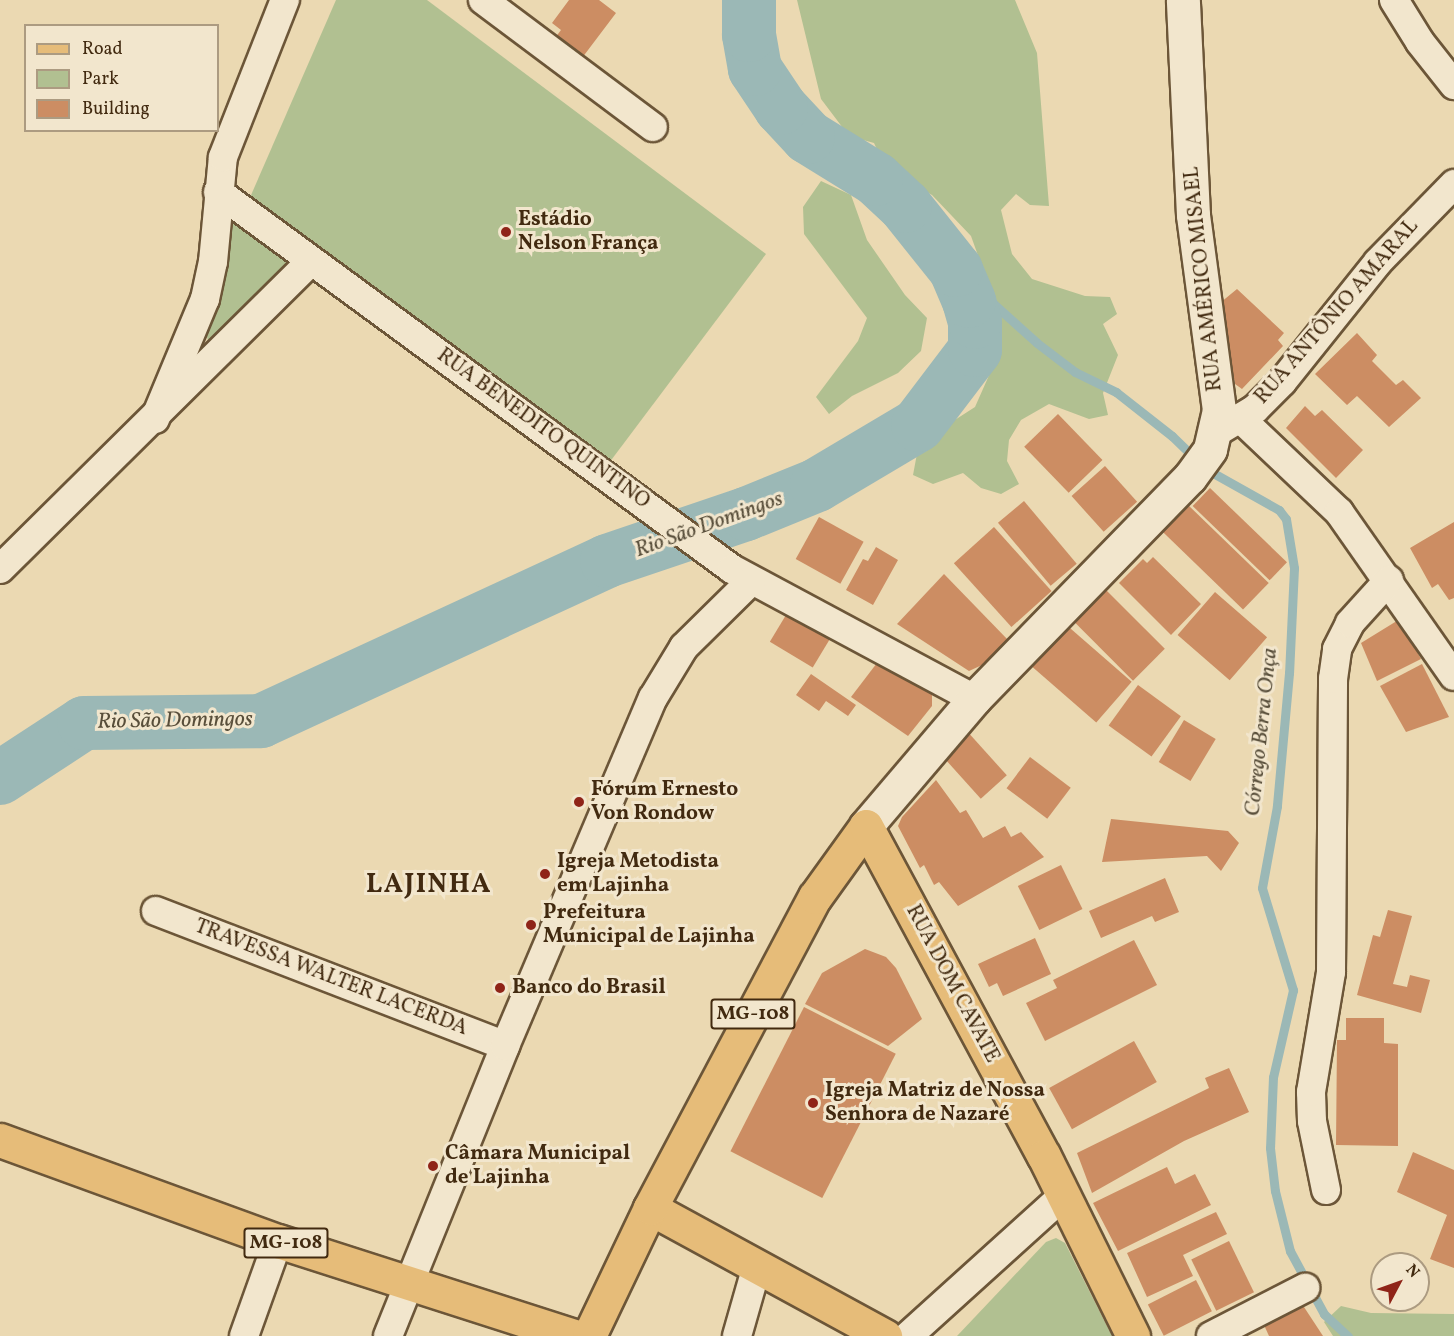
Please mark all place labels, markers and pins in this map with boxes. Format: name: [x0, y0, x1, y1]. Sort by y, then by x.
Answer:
place label: Estádio Nelson França: [518, 207, 659, 257]
marker: Estádio Nelson França: [499, 225, 513, 239]
place label: Fórum Ernesto Von Rondow: [591, 777, 738, 827]
marker: Fórum Ernesto Von Rondow: [572, 795, 586, 809]
place label: Igreja Metodista em Lajinha: [557, 849, 719, 899]
marker: Igreja Metodista em Lajinha: [538, 867, 552, 881]
place label: Prefeitura Municipal de Lajinha: [543, 900, 755, 950]
marker: Prefeitura Municipal de Lajinha: [524, 918, 538, 932]
place label: Banco do Brasil: [512, 975, 666, 1001]
marker: Banco do Brasil: [493, 981, 507, 995]
place label: Igreja Matriz de Nossa Senhora de Nazaré: [825, 1078, 1045, 1128]
marker: Igreja Matriz de Nossa Senhora de Nazaré: [806, 1096, 820, 1110]
place label: Câmara Municipal de Lajinha: [445, 1141, 630, 1191]
marker: Câmara Municipal de Lajinha: [426, 1159, 440, 1173]

